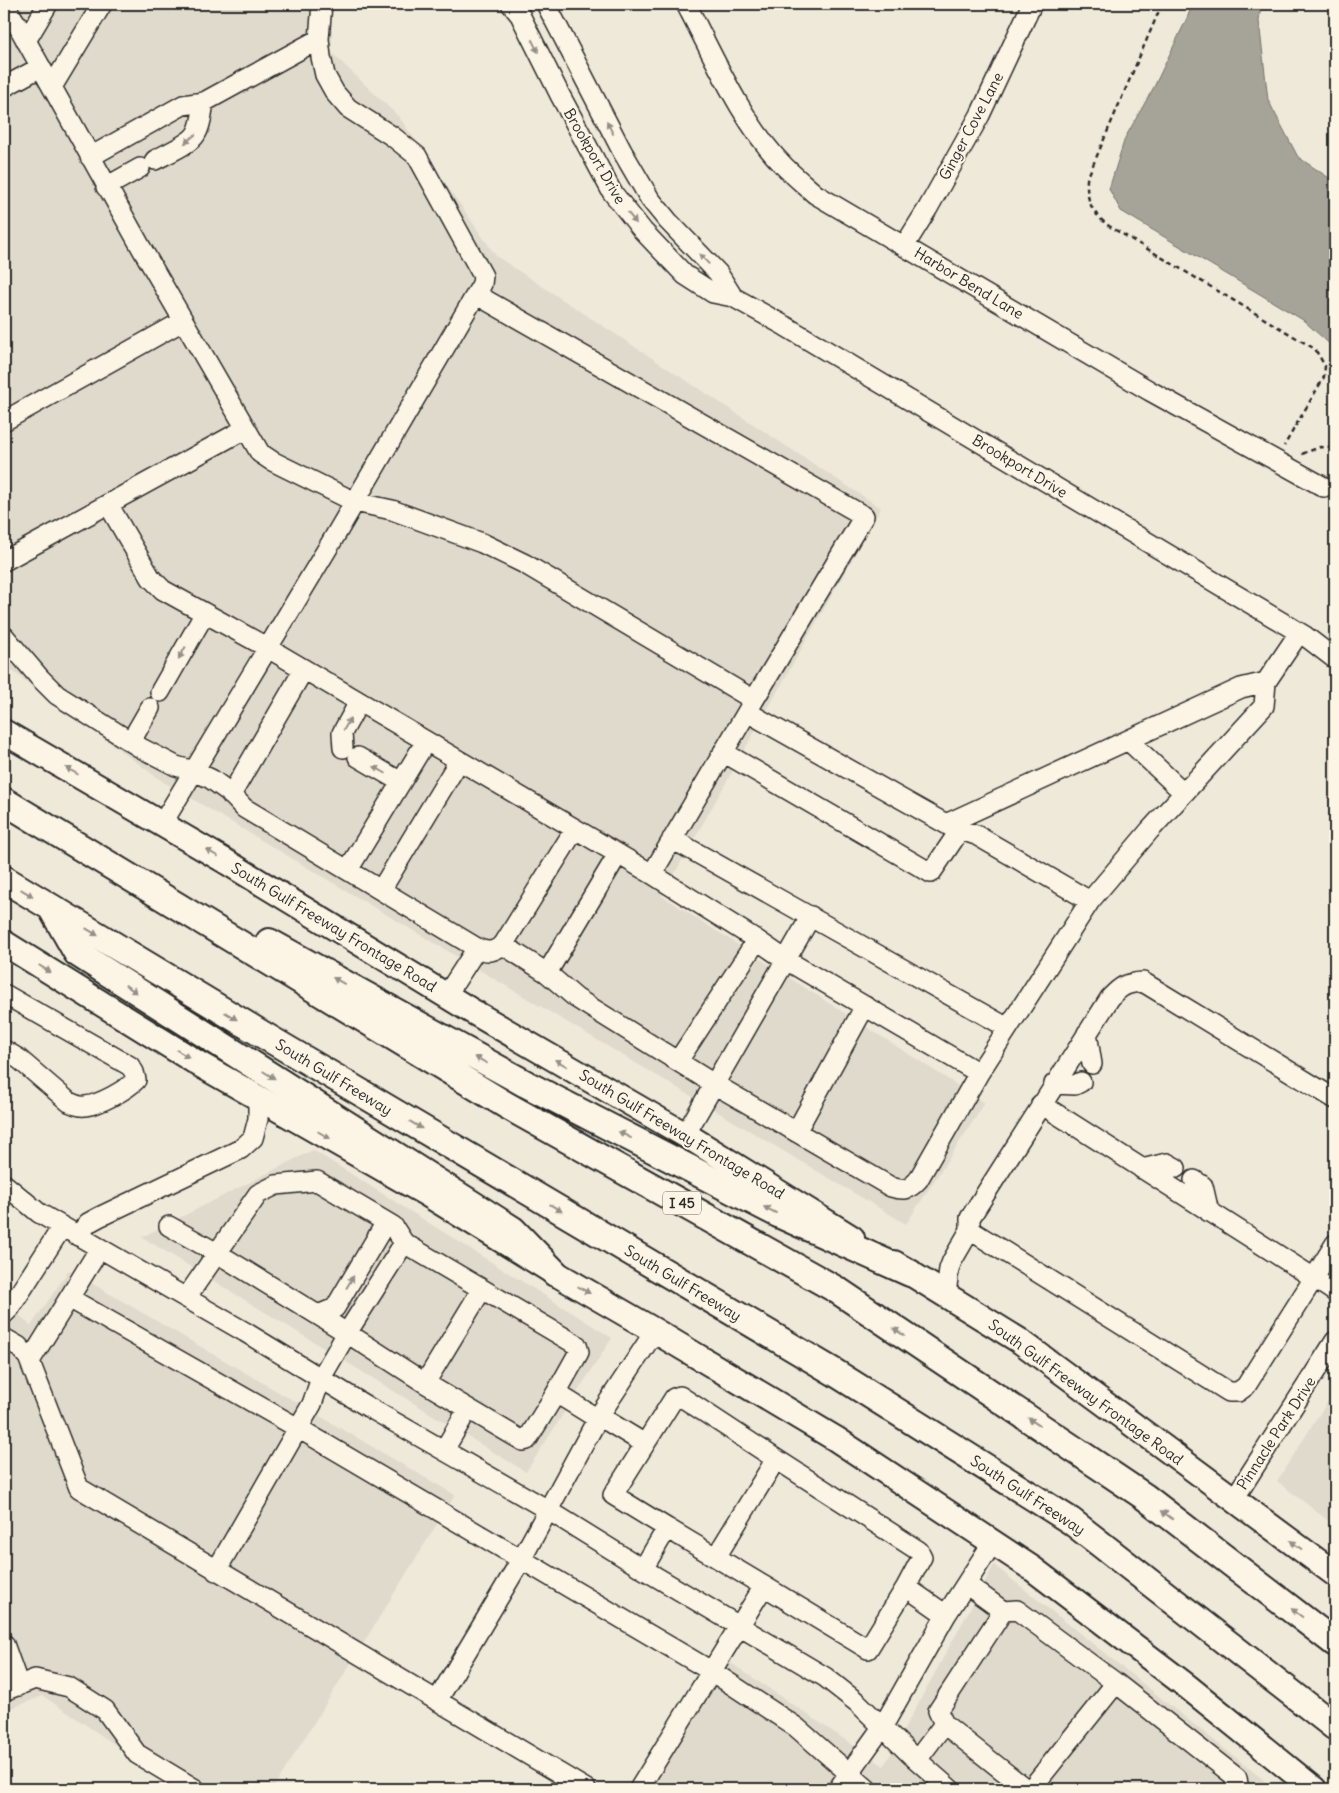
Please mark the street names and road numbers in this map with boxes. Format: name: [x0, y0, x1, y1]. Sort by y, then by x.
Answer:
street label: Ginger Cove Lane: [935, 69, 1007, 183]
street label: Brookport Drive: [560, 105, 630, 207]
street label: Harbor Bend Lane: [911, 243, 1027, 323]
street label: Brookport Drive: [969, 430, 1071, 502]
street label: South Gulf Freeway Frontage Road: [228, 858, 440, 996]
street label: South Gulf Freeway: [272, 1035, 396, 1119]
street label: South Gulf Freeway Frontage Road: [576, 1065, 788, 1203]
road number: I 45: [663, 1192, 701, 1214]
street label: South Gulf Freeway: [621, 1241, 745, 1325]
street label: South Gulf Freeway Frontage Road: [985, 1315, 1187, 1469]
street label: Pinnacle Park Drive: [1232, 1373, 1320, 1493]
street label: South Gulf Freeway: [967, 1451, 1089, 1539]

